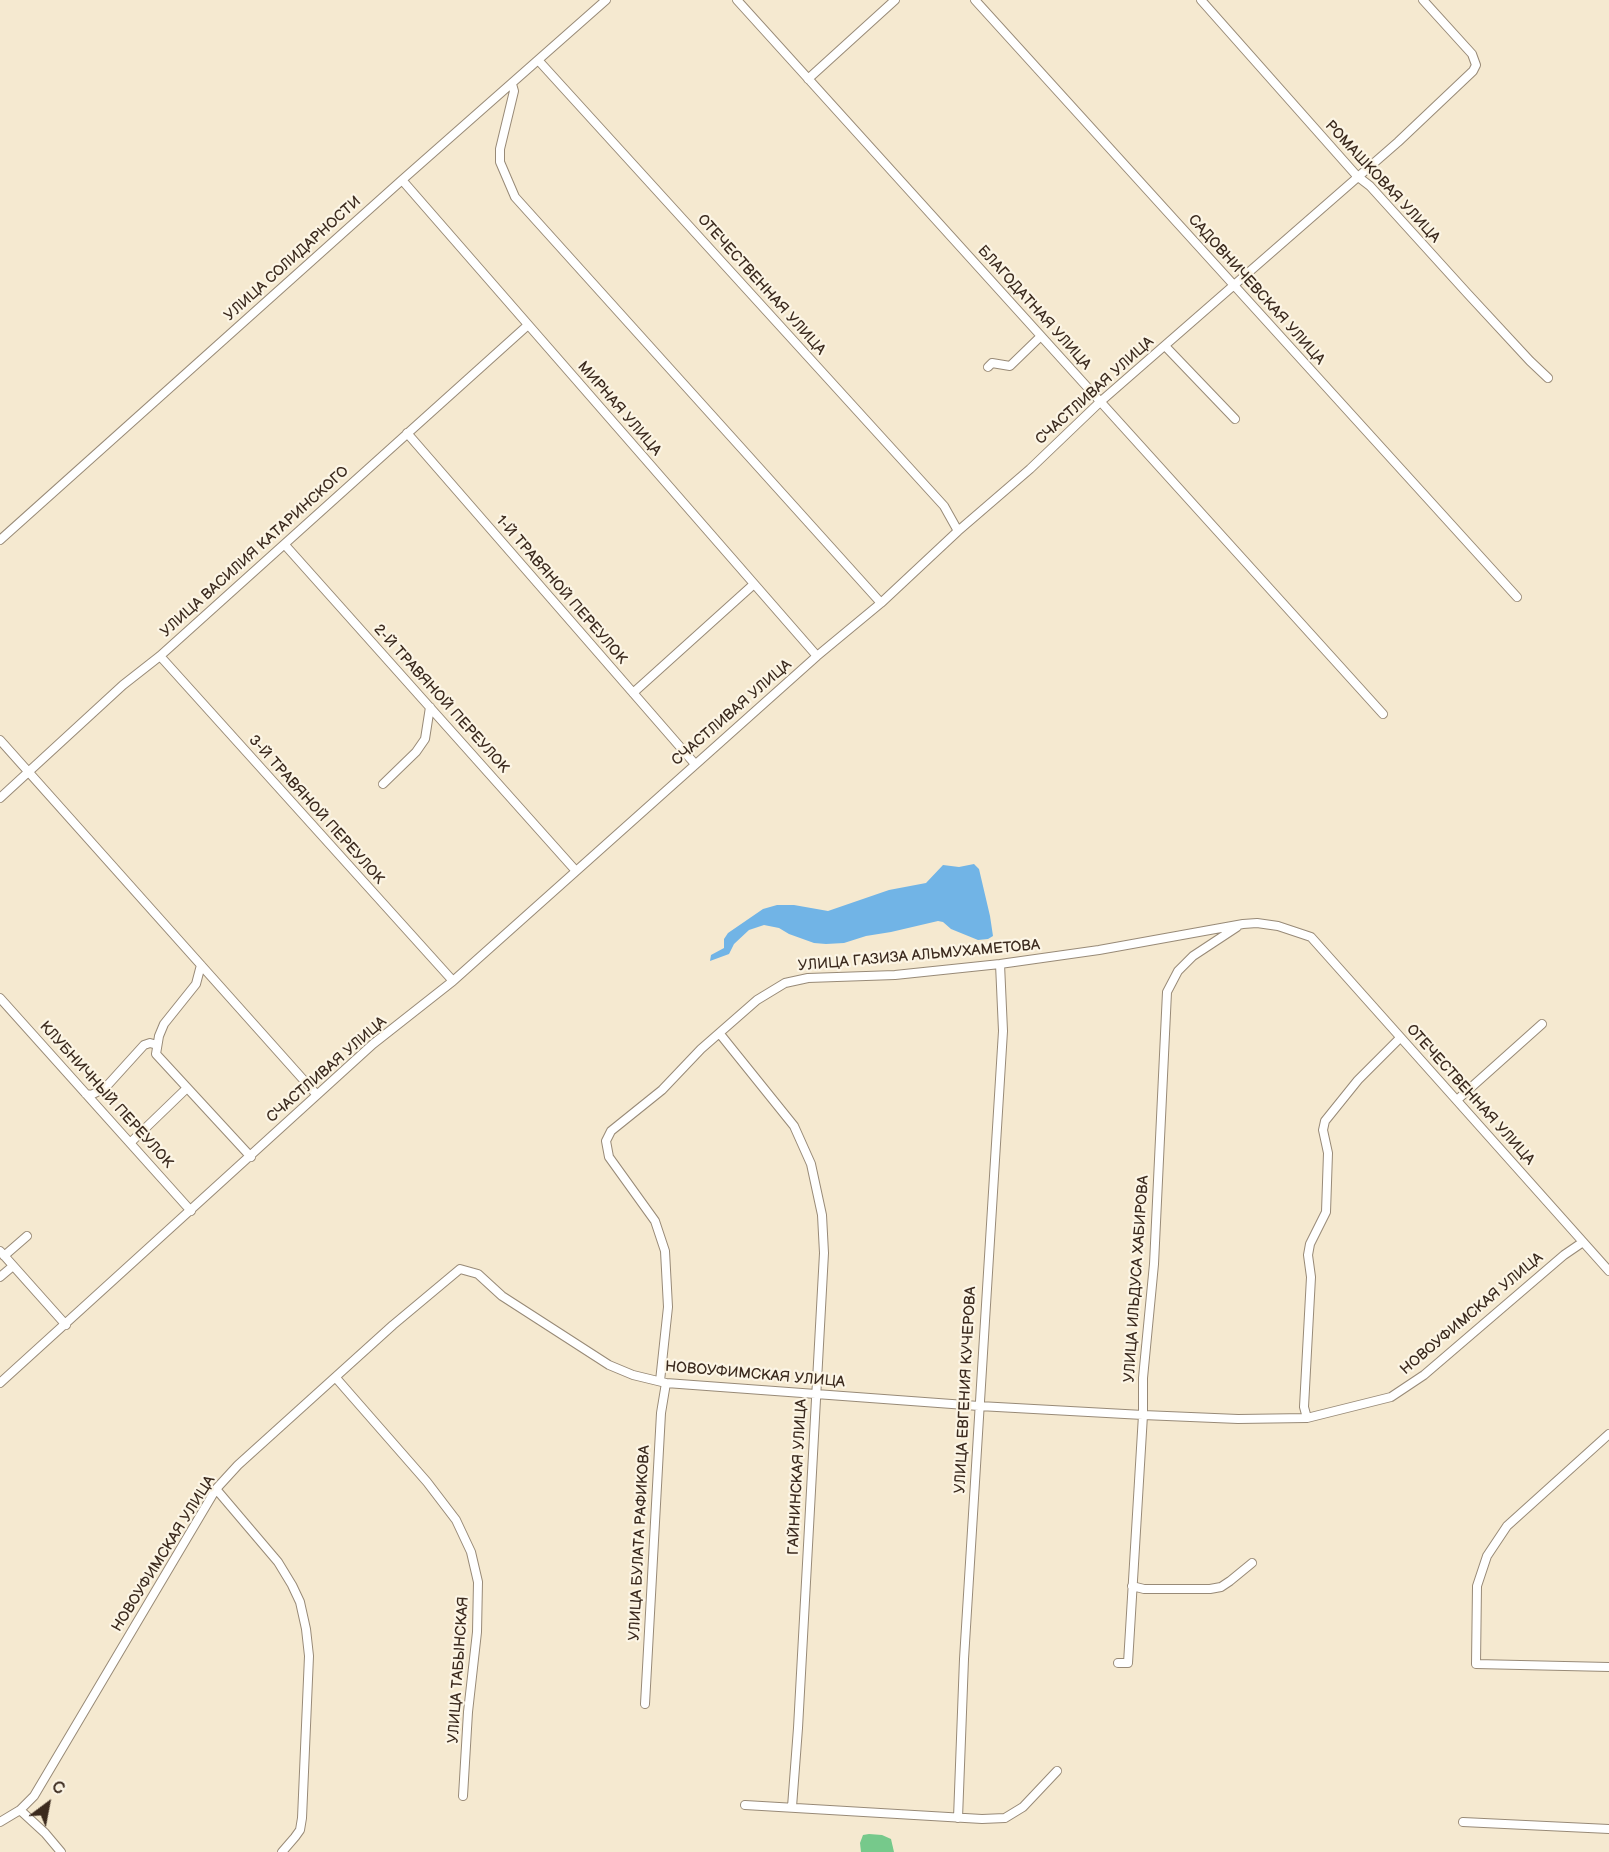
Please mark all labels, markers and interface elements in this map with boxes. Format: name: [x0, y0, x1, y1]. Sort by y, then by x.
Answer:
street label: РОМАШКОВАЯ УЛИЦА: [1321, 117, 1443, 247]
street label: УЛИЦА СОЛИДАРНОСТИ: [221, 193, 365, 325]
street label: ОТЕЧЕСТВЕННАЯ УЛИЦА: [693, 211, 829, 359]
street label: САДОВНИЧЕВСКАЯ УЛИЦА: [1184, 211, 1328, 369]
street label: БЛАГОДАТНАЯ УЛИЦА: [973, 242, 1095, 374]
street label: СЧАСТЛИВАЯ УЛИЦА: [1032, 333, 1158, 449]
street label: МИРНАЯ УЛИЦА: [573, 358, 665, 460]
street label: УЛИЦА ВАСИЛИЯ КАТАРИНСКОГО: [157, 463, 353, 641]
street label: 1-Й ТРАВЯНОЙ ПЕРЕУЛОК: [492, 512, 630, 668]
street label: 2-Й ТРАВЯНОЙ ПЕРЕУЛОК: [369, 621, 513, 777]
street label: СЧАСТЛИВАЯ УЛИЦА: [668, 656, 796, 770]
street label: 3-Й ТРАВЯНОЙ ПЕРЕУЛОК: [244, 732, 388, 888]
street label: УЛИЦА ГАЗИЗА АЛЬМУХАМЕТОВА: [797, 936, 1041, 976]
street label: СЧАСТЛИВАЯ УЛИЦА: [263, 1013, 391, 1127]
street label: КЛУБНИЧНЫЙ ПЕРЕУЛОК: [35, 1018, 177, 1172]
street label: ОТЕЧЕСТВЕННАЯ УЛИЦА: [1402, 1021, 1538, 1169]
street label: УЛИЦА ИЛЬДУСА ХАБИРОВА: [1121, 1175, 1153, 1383]
street label: НОВОУФИМСКАЯ УЛИЦА: [1397, 1249, 1547, 1379]
street label: УЛИЦА ЕВГЕНИЯ КУЧЕРОВА: [952, 1286, 980, 1494]
street label: НОВОУФИМСКАЯ УЛИЦА: [664, 1358, 846, 1392]
street label: ГАЙНИНСКАЯ УЛИЦА: [785, 1399, 811, 1555]
street label: УЛИЦА БУЛАТА РАФИКОВА: [626, 1445, 654, 1641]
street label: НОВОУФИМСКАЯ УЛИЦА: [109, 1473, 219, 1635]
street label: УЛИЦА ТАБЫНСКАЯ: [445, 1596, 473, 1744]
north arrow: [18, 1774, 78, 1834]
text: С: [48, 1777, 68, 1799]

